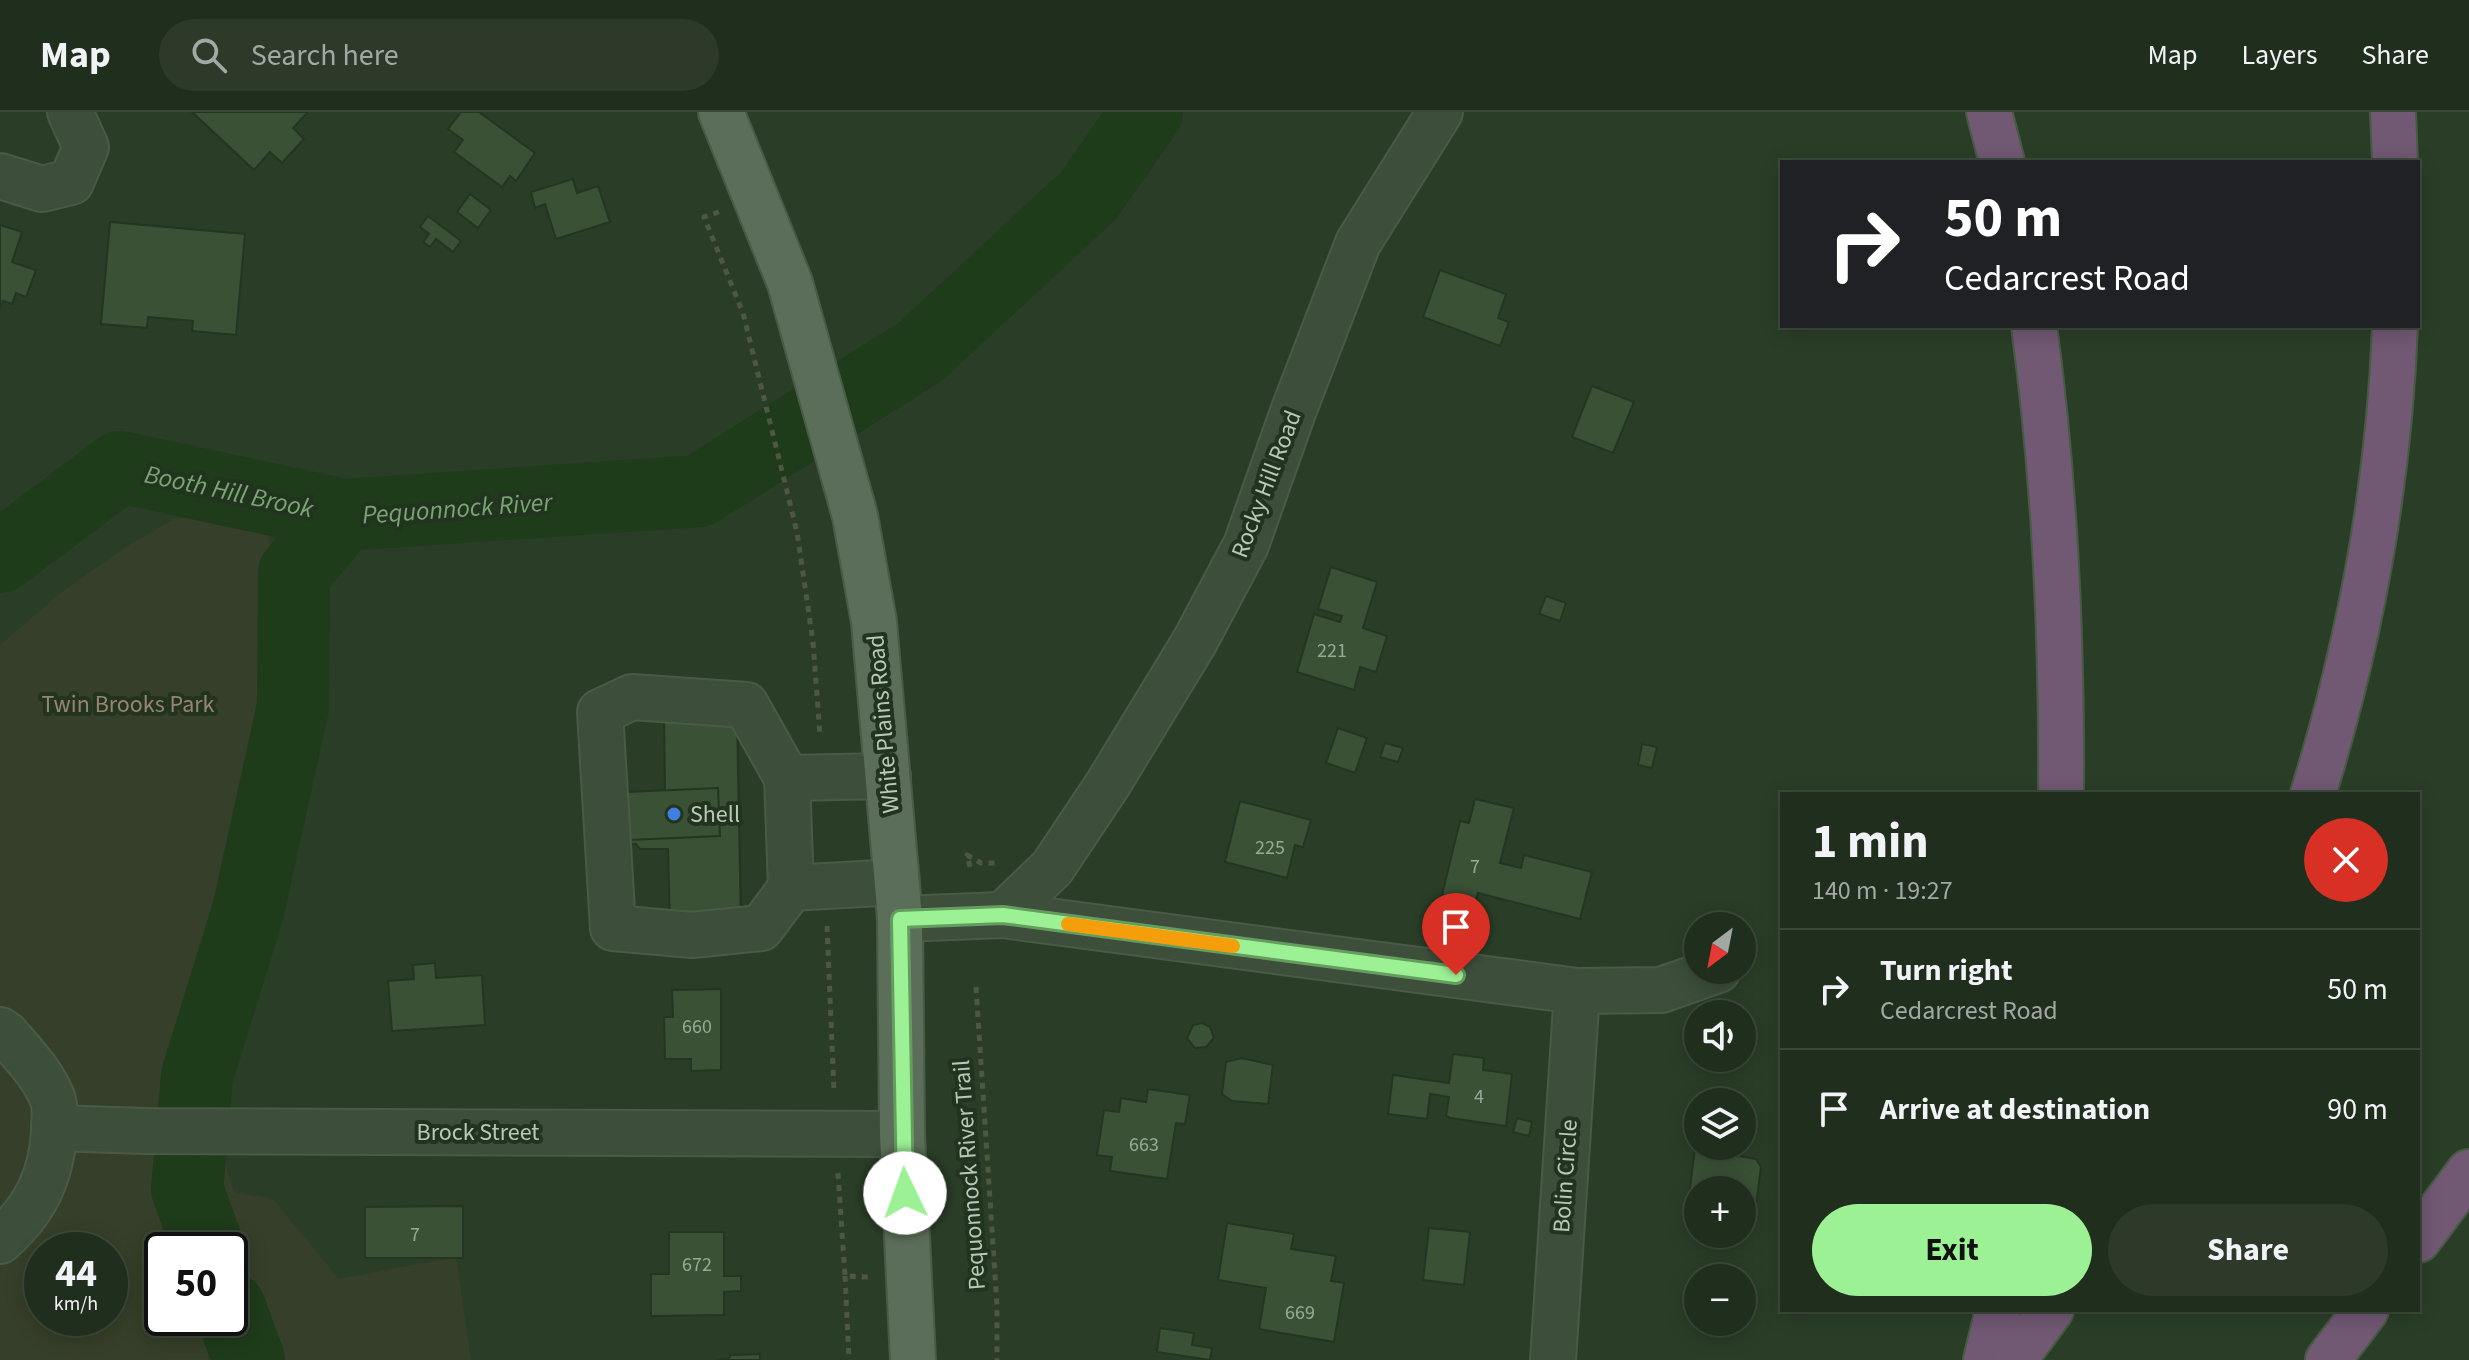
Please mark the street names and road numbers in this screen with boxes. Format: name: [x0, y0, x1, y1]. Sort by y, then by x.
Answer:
street label: Rocky Hill Road: [1222, 405, 1311, 563]
street label: White Plains Road: [858, 633, 909, 815]
street label: Pequonnock River Trail: [944, 1059, 995, 1291]
street label: Brock Street: [417, 1115, 539, 1150]
street label: Bolin Circle: [1544, 1118, 1587, 1234]

